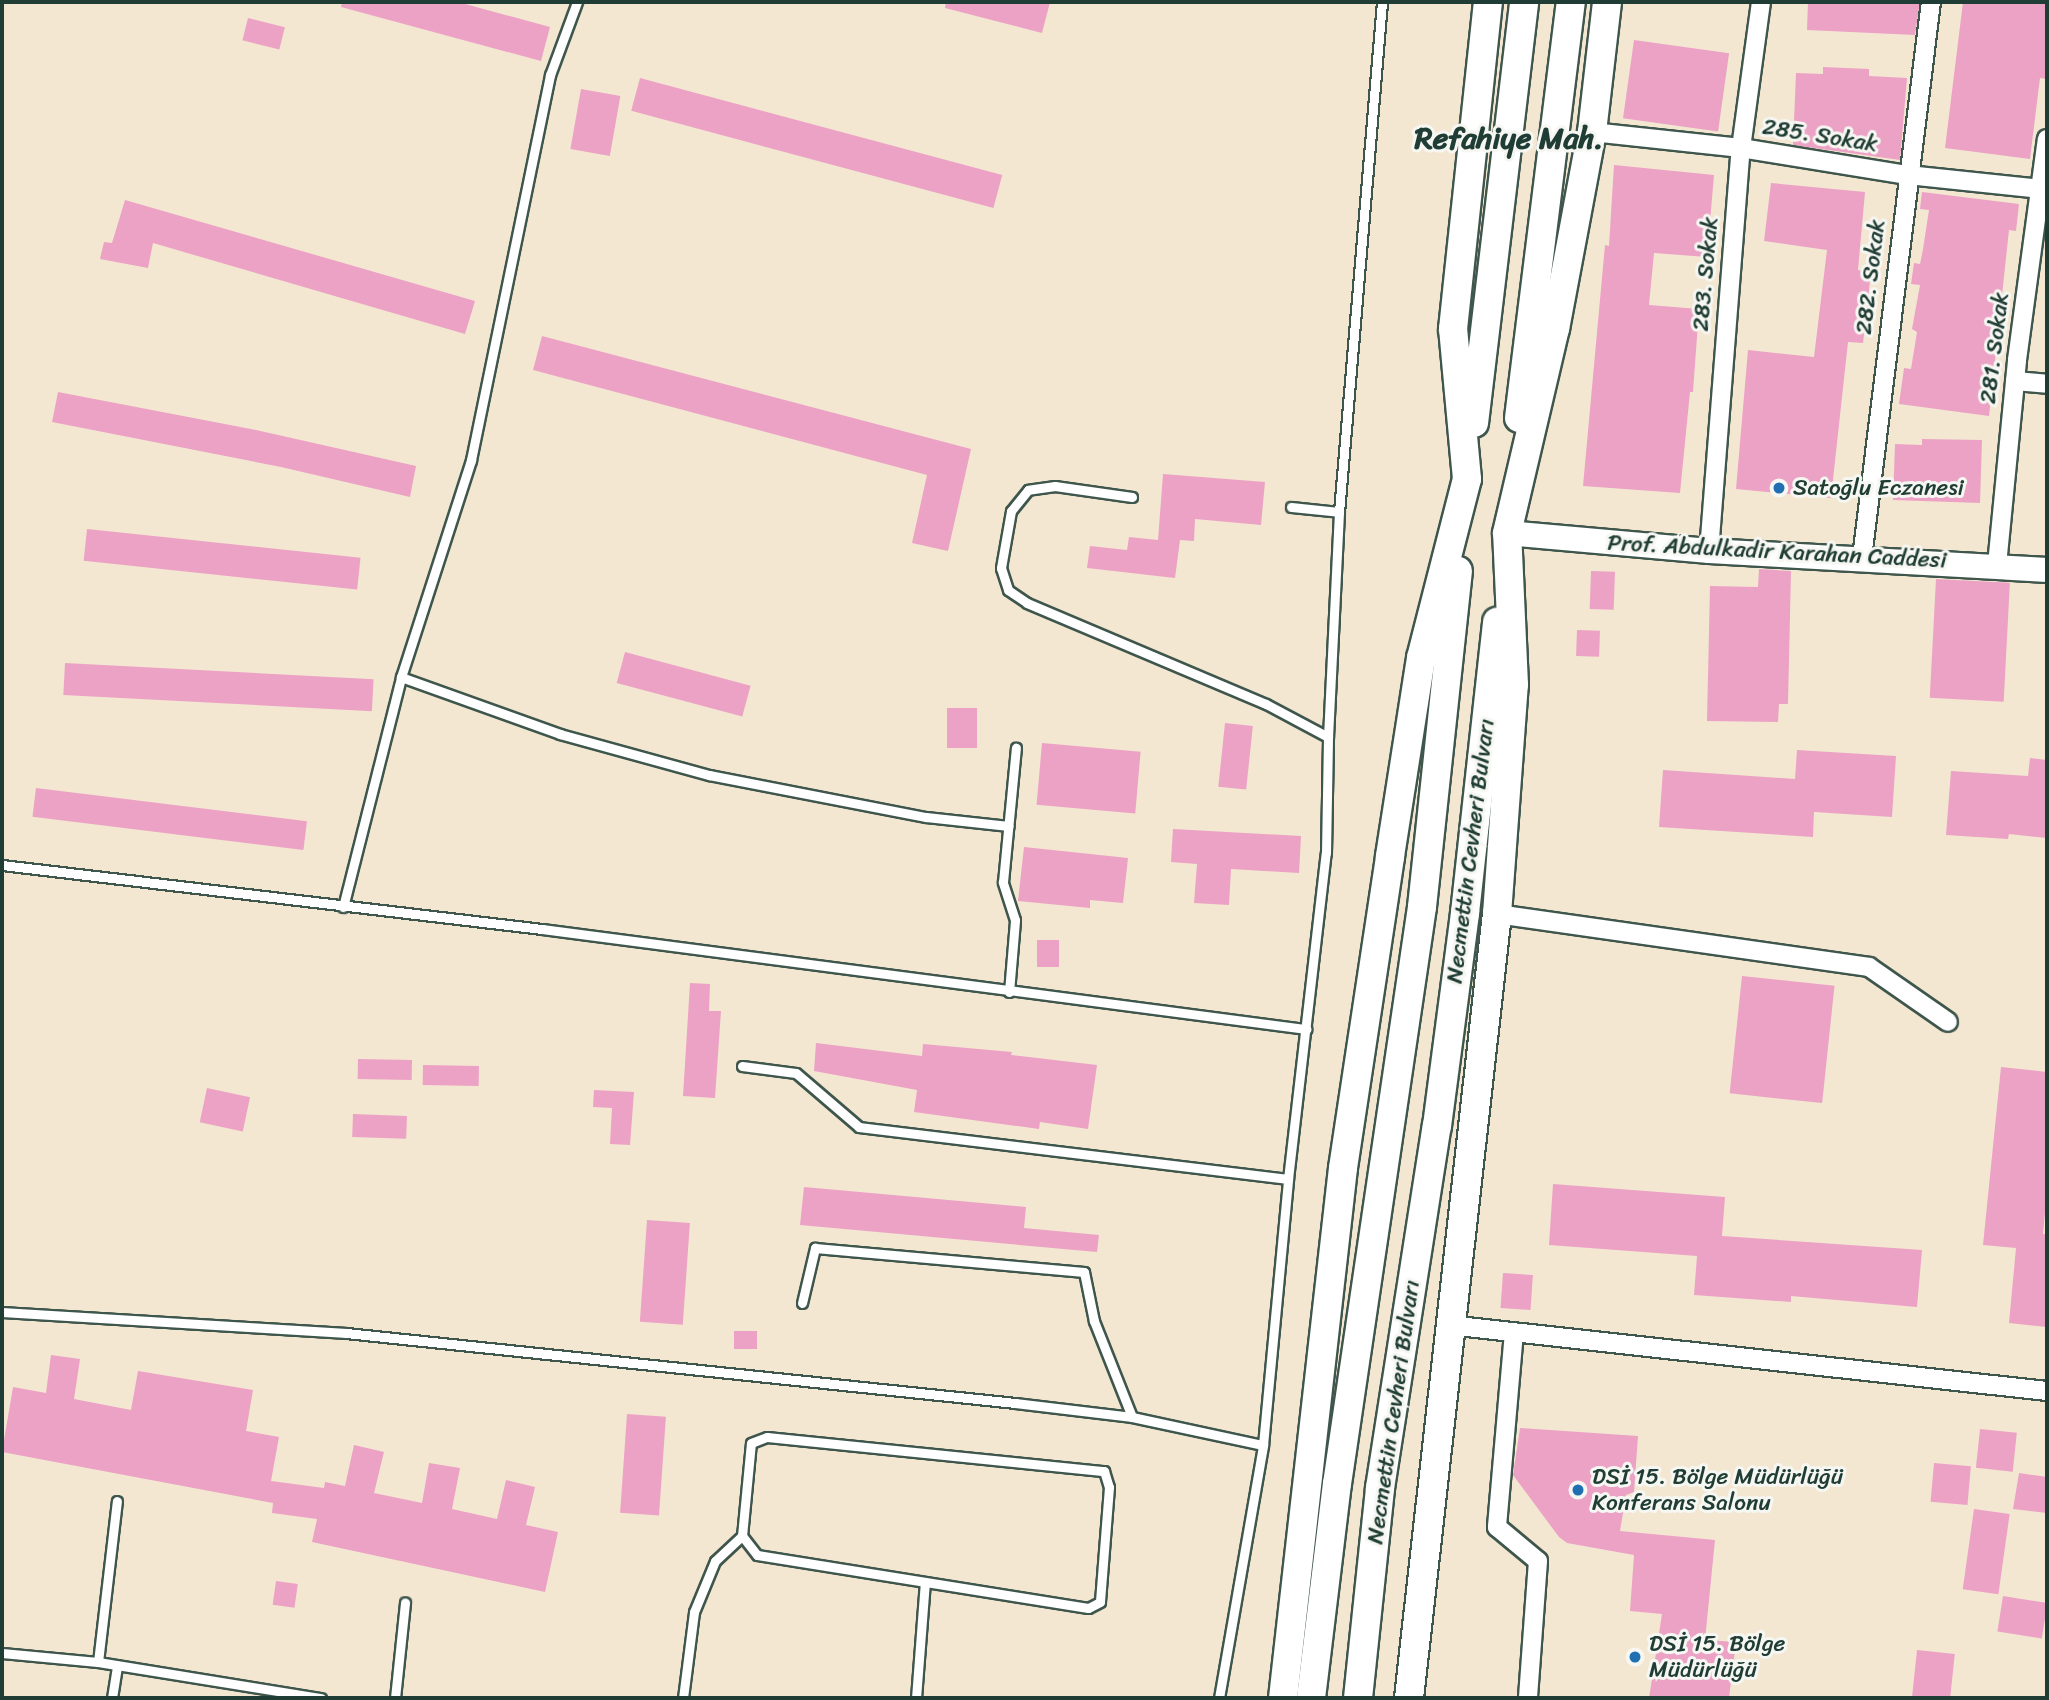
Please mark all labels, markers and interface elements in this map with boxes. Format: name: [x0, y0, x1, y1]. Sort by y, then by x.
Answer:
street label: 285. Sokak: [1760, 113, 1880, 159]
district label: Refahiye Mah.: [1415, 120, 1603, 156]
street label: 283. Sokak: [1687, 216, 1725, 332]
street label: 282. Sokak: [1850, 218, 1892, 336]
street label: 281. Sokak: [1974, 291, 2016, 405]
place label: Satoğlu Eczanesi: [1793, 474, 1965, 502]
marker: Satoğlu Eczanesi: [1771, 480, 1787, 496]
street label: Prof. Abdulkadir Karahan Caddesi: [1607, 529, 1947, 575]
street label: Necmettin Cevheri Bulvarı: [1441, 717, 1501, 985]
street label: Necmettin Cevheri Bulvarı: [1362, 1278, 1426, 1546]
place label: DSİ 15. Bölge Müdürlüğü Konferans Salonu: [1592, 1463, 1842, 1517]
marker: DSİ 15. Bölge Müdürlüğü Konferans Salonu: [1570, 1482, 1586, 1498]
place label: DSİ 15. Bölge Müdürlüğü: [1649, 1630, 1785, 1684]
marker: DSİ 15. Bölge Müdürlüğü: [1627, 1649, 1643, 1665]

